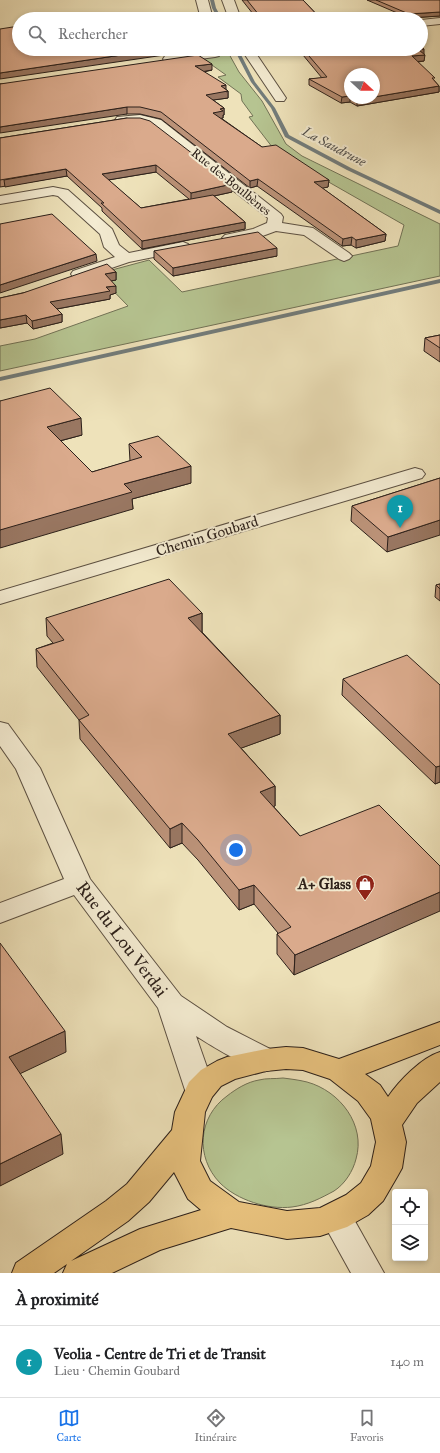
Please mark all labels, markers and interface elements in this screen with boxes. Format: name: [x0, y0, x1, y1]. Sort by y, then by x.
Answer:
search box: [12, 12, 428, 56]
icon: search: [26, 23, 48, 45]
text: Rechercher: [58, 25, 128, 43]
north arrow: [344, 68, 380, 104]
water label: La Saudrune: [299, 123, 369, 171]
street label: Rue des Boulbènes: [188, 145, 274, 219]
pin: 1: [387, 495, 413, 528]
street label: Chemin Goubard: [154, 512, 261, 560]
your location: [226, 840, 246, 860]
shop icon: A+ Glass: [354, 873, 376, 901]
place label: A+ Glass: [297, 875, 352, 893]
street label: Rue du Lou Verdai: [71, 877, 173, 1001]
map controls: [392, 1189, 428, 1261]
button: locate: [392, 1189, 428, 1225]
button: layers: [392, 1225, 428, 1261]
text: À proximité: [16, 1289, 99, 1310]
text: Veolia - Centre de Tri et de Transit: [54, 1345, 266, 1363]
text: 1: [26, 1354, 32, 1370]
text: 140 m: [390, 1354, 424, 1370]
text: Lieu · Chemin Goubard: [54, 1363, 180, 1379]
tab: Carte: [57, 1407, 81, 1444]
tab: Itinéraire: [194, 1407, 237, 1444]
tab: Favoris: [350, 1407, 383, 1444]

